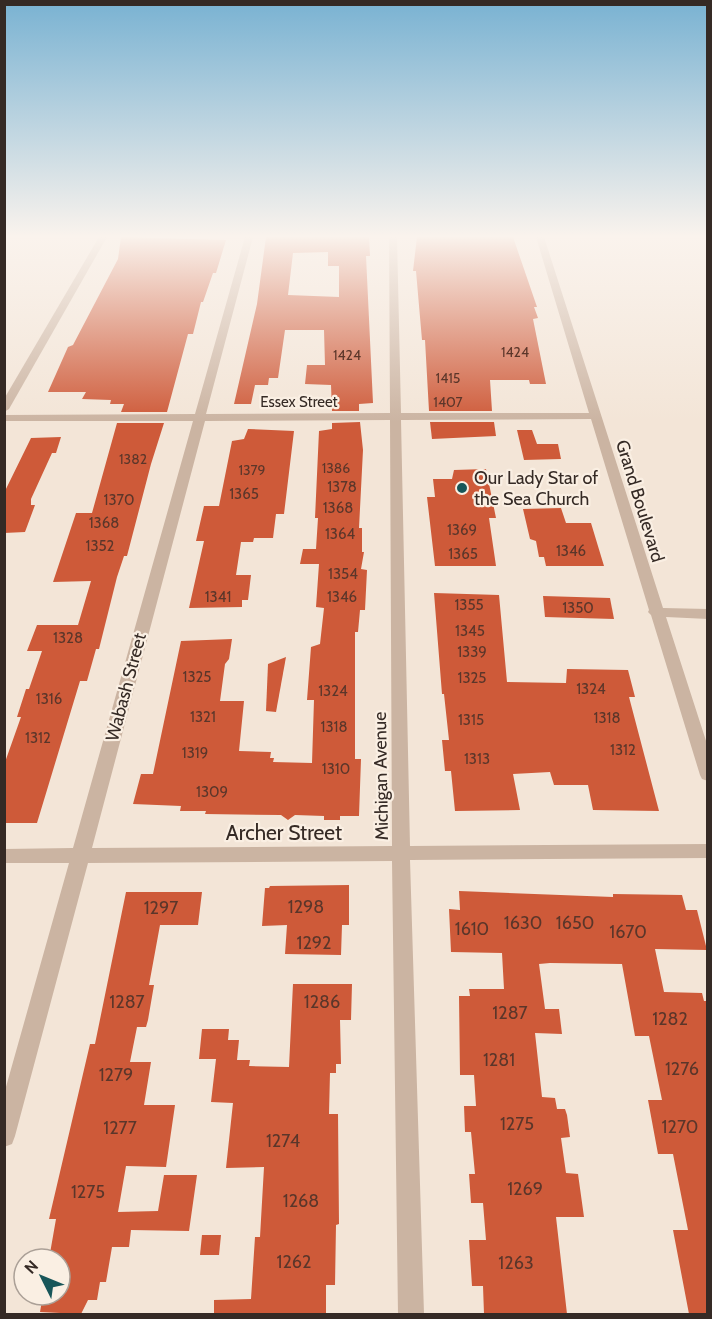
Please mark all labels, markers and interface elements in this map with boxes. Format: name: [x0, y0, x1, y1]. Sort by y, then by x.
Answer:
house number: 1424: [501, 343, 529, 361]
house number: 1424: [333, 346, 361, 364]
house number: 1415: [436, 369, 460, 387]
street label: Essex Street: [260, 393, 338, 411]
house number: 1407: [433, 393, 463, 411]
street label: Grand Boulevard: [611, 437, 669, 565]
house number: 1382: [119, 450, 147, 468]
house number: 1386: [322, 459, 350, 477]
house number: 1379: [238, 461, 266, 479]
place label: Our Lady Star of the Sea Church: [474, 467, 598, 510]
house number: 1378: [327, 478, 357, 496]
marker: Our Lady Star of the Sea Church: [455, 481, 469, 495]
house number: 1365: [229, 485, 259, 503]
house number: 1370: [104, 491, 134, 509]
house number: 1368: [323, 499, 353, 517]
house number: 1368: [89, 514, 119, 532]
house number: 1369: [447, 521, 477, 539]
house number: 1364: [325, 525, 355, 543]
house number: 1352: [86, 537, 115, 555]
house number: 1346: [556, 542, 586, 560]
house number: 1365: [448, 545, 478, 563]
house number: 1354: [328, 565, 358, 583]
house number: 1341: [205, 588, 231, 606]
house number: 1346: [327, 588, 357, 606]
house number: 1355: [454, 596, 484, 614]
house number: 1350: [562, 599, 594, 617]
house number: 1345: [455, 622, 485, 640]
house number: 1328: [53, 629, 83, 647]
street label: Wabash Street: [101, 630, 151, 744]
house number: 1339: [457, 643, 487, 661]
house number: 1325: [183, 668, 211, 686]
house number: 1325: [458, 669, 486, 687]
house number: 1324: [576, 680, 606, 698]
house number: 1324: [318, 682, 348, 700]
house number: 1316: [36, 690, 62, 708]
house number: 1321: [190, 708, 216, 726]
house number: 1318: [594, 709, 621, 727]
street label: Michigan Avenue: [369, 711, 393, 841]
house number: 1315: [458, 711, 484, 729]
house number: 1318: [321, 718, 348, 736]
house number: 1312: [25, 729, 51, 747]
house number: 1312: [610, 741, 636, 759]
house number: 1319: [182, 744, 208, 762]
house number: 1313: [464, 750, 490, 768]
house number: 1310: [322, 760, 350, 778]
house number: 1309: [196, 783, 228, 801]
street label: Archer Street: [226, 820, 342, 845]
house number: 1298: [288, 896, 324, 918]
house number: 1297: [144, 897, 178, 919]
house number: 1630: [504, 912, 542, 934]
house number: 1650: [556, 912, 594, 934]
house number: 1610: [455, 918, 489, 940]
house number: 1670: [609, 921, 647, 943]
house number: 1292: [297, 932, 331, 954]
house number: 1287: [109, 991, 145, 1013]
house number: 1286: [304, 991, 340, 1013]
house number: 1287: [492, 1002, 528, 1024]
house number: 1282: [652, 1008, 688, 1030]
house number: 1281: [483, 1049, 515, 1071]
house number: 1276: [665, 1058, 699, 1080]
house number: 1279: [99, 1064, 133, 1086]
house number: 1275: [500, 1113, 534, 1135]
house number: 1270: [662, 1116, 698, 1138]
house number: 1277: [103, 1117, 137, 1139]
house number: 1274: [266, 1130, 300, 1152]
house number: 1269: [507, 1178, 543, 1200]
house number: 1275: [71, 1181, 105, 1203]
house number: 1268: [283, 1190, 319, 1212]
north arrow: [12, 1247, 72, 1307]
house number: 1262: [277, 1251, 311, 1273]
house number: 1263: [498, 1252, 534, 1274]
text: N: [21, 1256, 42, 1278]

